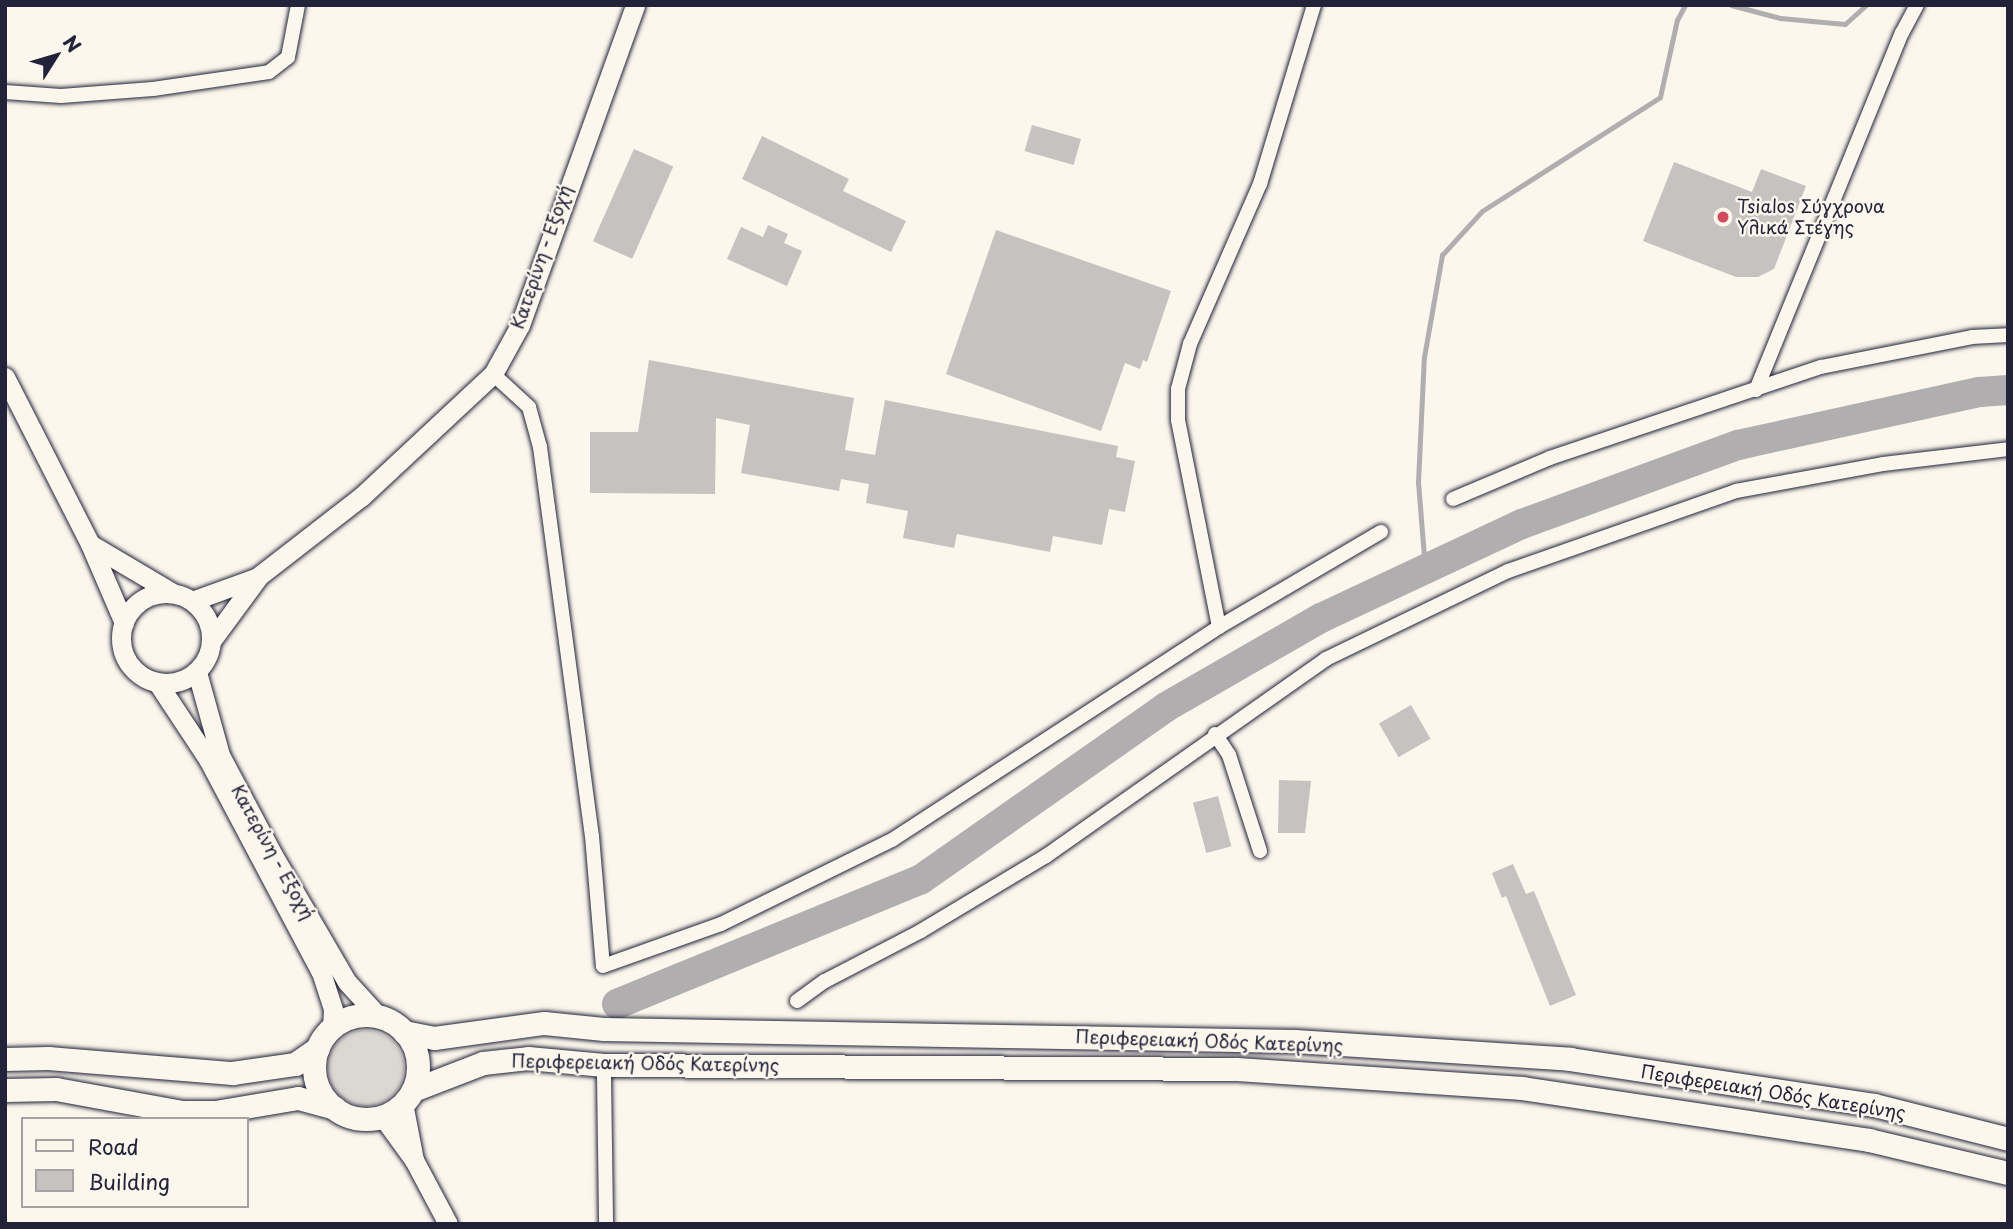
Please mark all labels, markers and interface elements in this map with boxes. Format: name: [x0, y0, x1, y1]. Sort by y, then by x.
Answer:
north arrow: [21, 21, 91, 91]
text: N: [57, 29, 88, 58]
street label: Κατερίνη - Εξοχή: [506, 182, 576, 332]
place label: Tsialos Σύγχρονα Υλικά Στέγης: [1737, 196, 1885, 238]
marker: Tsialos Σύγχρονα Υλικά Στέγης: [1715, 209, 1731, 225]
street label: Κατερίνη - Εξοχή: [227, 780, 319, 924]
street label: Περιφερειακή Οδός Κατερίνης: [1074, 1026, 1344, 1056]
street label: Περιφερειακή Οδός Κατερίνης: [510, 1050, 780, 1076]
street label: Περιφερειακή Οδός Κατερίνης: [1638, 1060, 1908, 1124]
legend: [21, 1117, 248, 1208]
text: Road: [88, 1130, 139, 1162]
text: Building: [88, 1165, 170, 1197]

